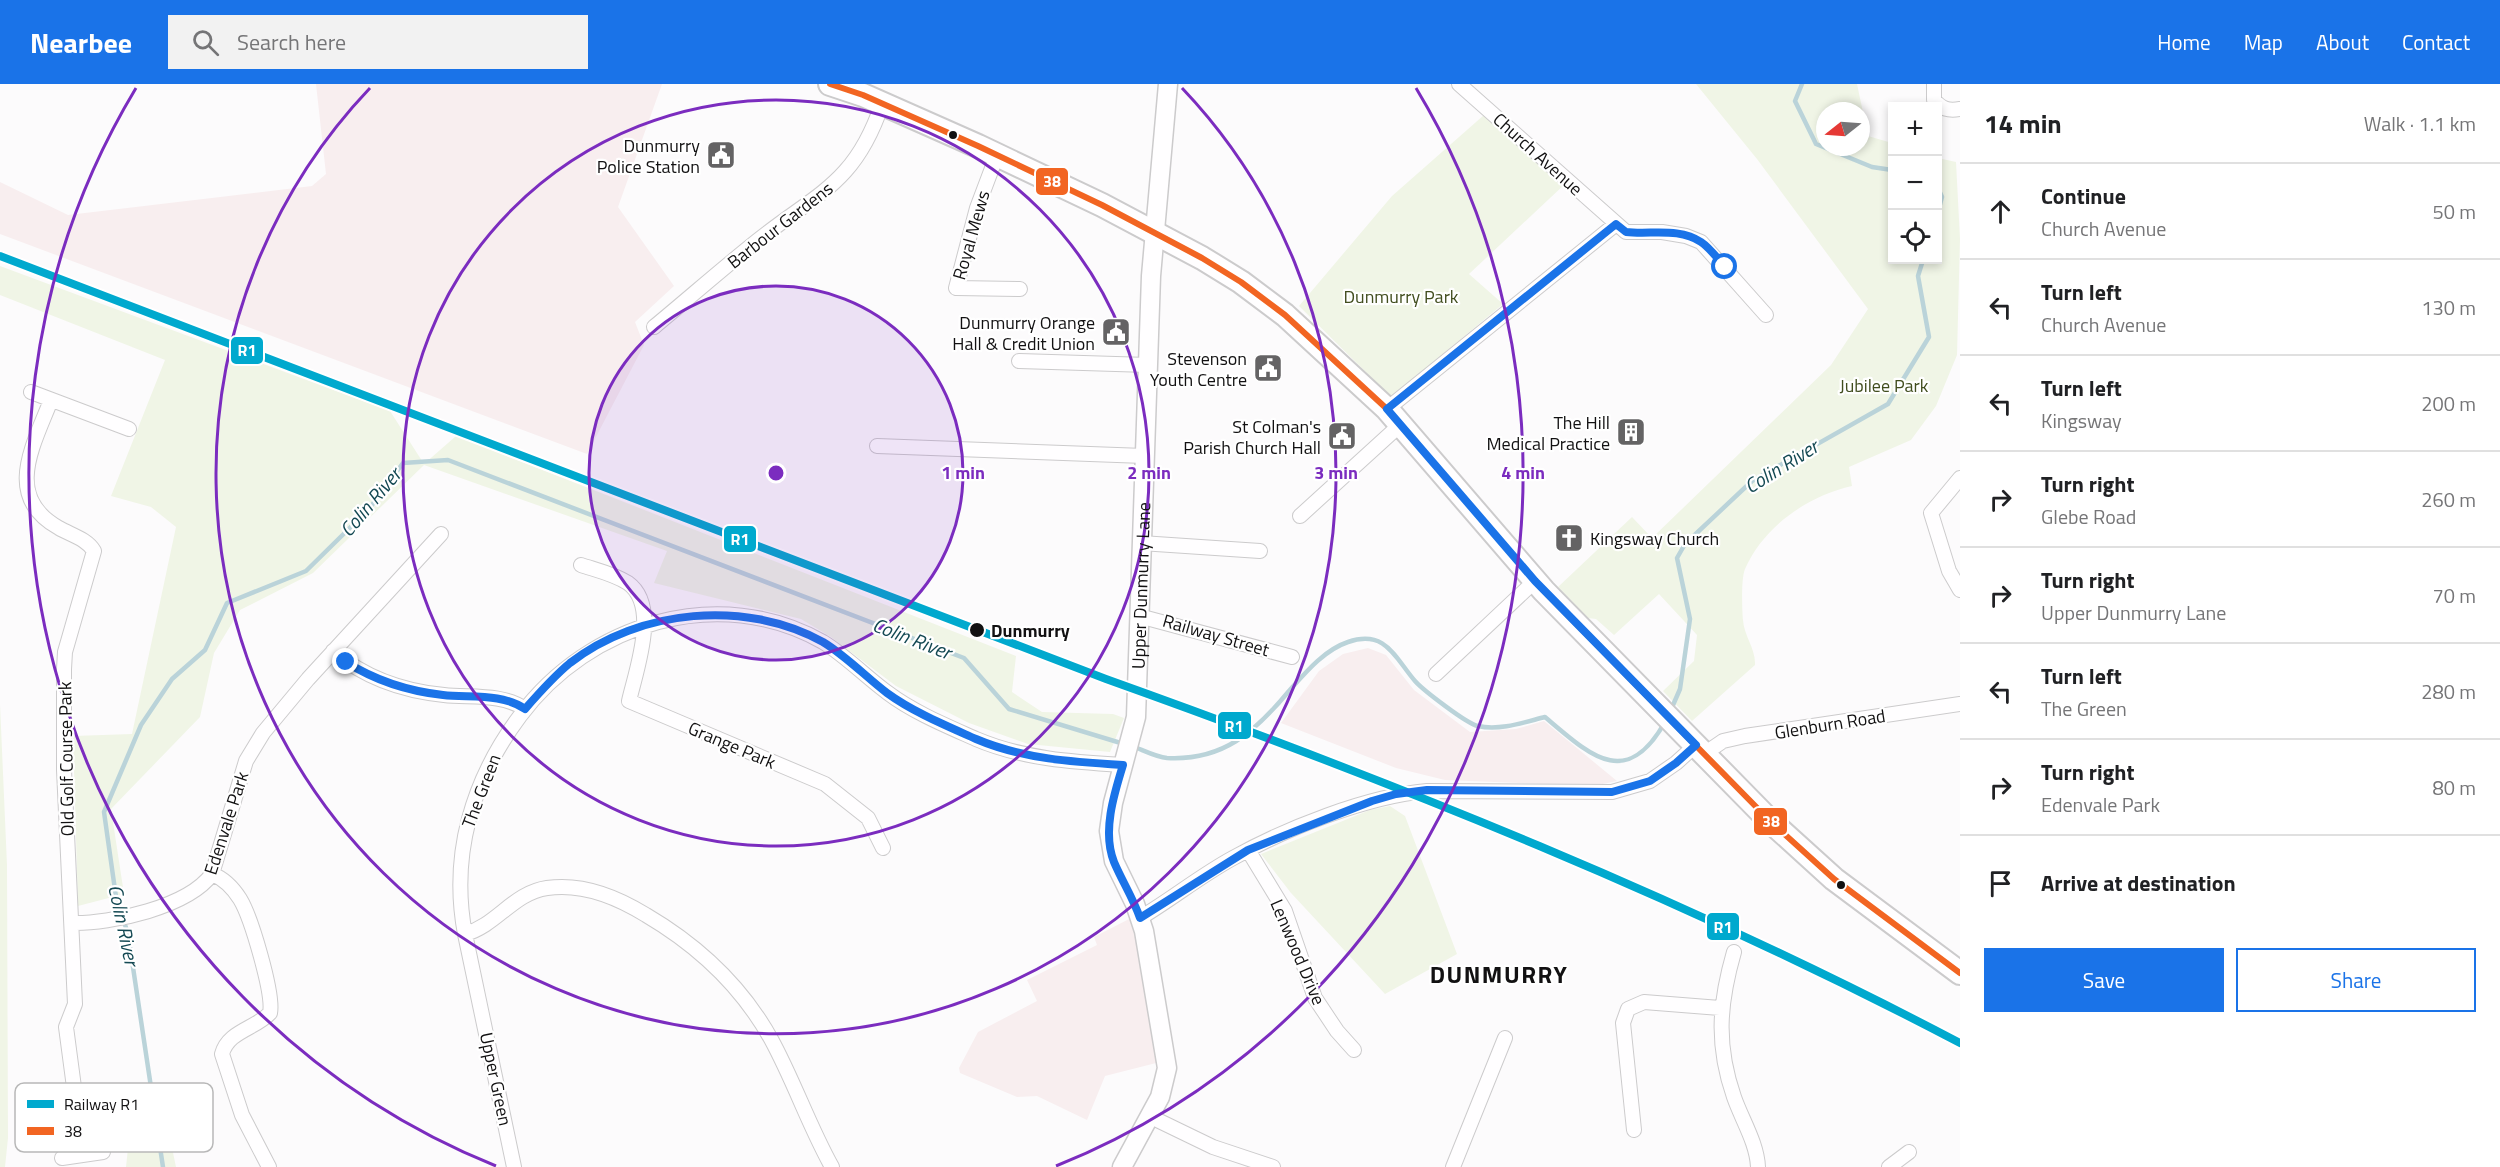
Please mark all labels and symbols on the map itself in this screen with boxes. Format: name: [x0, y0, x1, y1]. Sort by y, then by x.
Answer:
north arrow: [1816, 102, 1870, 156]
street label: Church Avenue: [1487, 106, 1589, 202]
unlabelled marker: [947, 129, 959, 141]
place label: Dunmurry Police Station: [597, 132, 700, 180]
public building icon: Dunmurry Police Station: [705, 139, 737, 171]
line badge: 38: [1035, 167, 1069, 196]
text: 38: [1043, 169, 1061, 193]
street label: Barbour Gardens: [721, 175, 839, 275]
street label: Royal Mews: [945, 187, 997, 283]
route start: [1711, 253, 1737, 279]
park label: Dunmurry Park: [1343, 283, 1459, 310]
place label: Dunmurry Orange Hall & Credit Union: [952, 309, 1095, 357]
public building icon: Dunmurry Orange Hall & Credit Union: [1100, 316, 1132, 348]
line badge: R1: [230, 336, 264, 365]
text: R1: [238, 338, 256, 362]
place label: Stevenson Youth Centre: [1150, 345, 1247, 393]
public building icon: Stevenson Youth Centre: [1252, 352, 1284, 384]
park label: Jubilee Park: [1840, 372, 1929, 399]
place label: The Hill Medical Practice: [1487, 409, 1610, 457]
place label: St Colman's Parish Church Hall: [1183, 413, 1321, 461]
building icon: The Hill Medical Practice: [1615, 416, 1647, 448]
public building icon: St Colman's Parish Church Hall: [1326, 420, 1358, 452]
water label: Colin River: [1738, 430, 1826, 501]
water label: Colin River: [332, 458, 410, 543]
text: 1 min: [941, 459, 985, 486]
text: 2 min: [1127, 459, 1171, 486]
text: 3 min: [1314, 459, 1358, 486]
text: 4 min: [1501, 459, 1545, 486]
centre of rings: [766, 463, 786, 483]
street label: Upper Dunmurry Lane: [1124, 502, 1157, 669]
church icon: Kingsway Church: [1553, 522, 1585, 554]
line badge: R1: [723, 525, 757, 553]
place label: Kingsway Church: [1590, 525, 1719, 552]
text: R1: [731, 527, 749, 551]
street label: Railway Street: [1159, 607, 1273, 663]
water label: Colin River: [868, 609, 958, 668]
place label: Dunmurry: [991, 617, 1070, 644]
marker: Dunmurry: [968, 621, 986, 639]
route end: [332, 648, 358, 674]
street label: Old Golf Course Park: [51, 681, 81, 837]
street label: Glenburn Road: [1773, 702, 1887, 746]
line badge: R1: [1217, 711, 1252, 740]
street label: Grange Park: [684, 714, 780, 776]
text: R1: [1225, 714, 1243, 738]
street label: The Green: [455, 750, 507, 832]
street label: Edenvale Park: [197, 768, 256, 878]
line badge: 38: [1753, 807, 1788, 836]
text: 38: [1762, 809, 1780, 833]
unlabelled marker: [1835, 879, 1847, 891]
water label: Colin River: [100, 882, 148, 971]
street label: Lenwood Drive: [1264, 895, 1332, 1009]
line badge: R1: [1706, 912, 1740, 941]
text: R1: [1714, 915, 1732, 939]
district label: DUNMURRY: [1430, 956, 1568, 992]
street label: Upper Green: [473, 1030, 519, 1128]
legend: [15, 1083, 213, 1152]
text: Railway R1: [64, 1092, 139, 1116]
text: 38: [64, 1119, 82, 1143]

